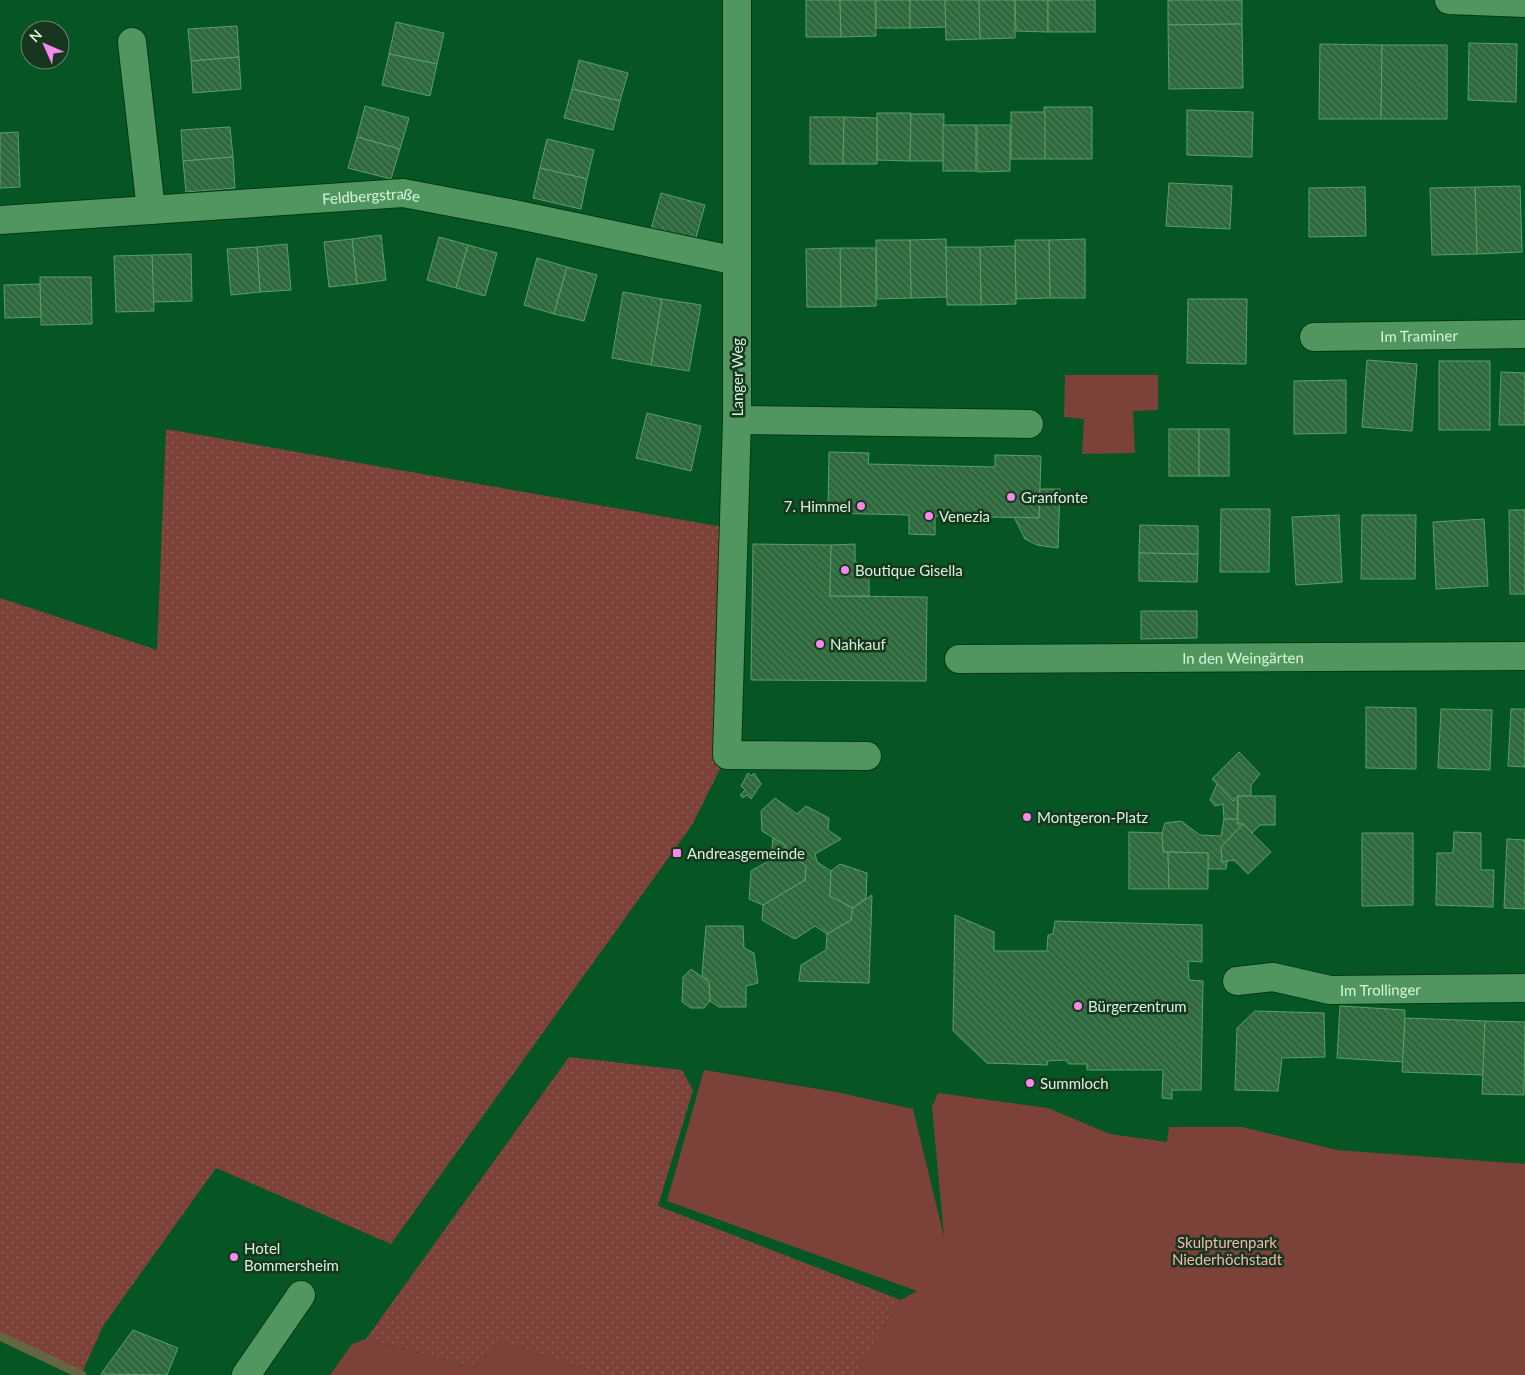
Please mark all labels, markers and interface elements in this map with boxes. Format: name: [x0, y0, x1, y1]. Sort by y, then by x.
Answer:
north arrow: [20, 20, 70, 70]
text: N: [26, 26, 45, 45]
street label: Feldbergstraße: [321, 184, 422, 207]
street label: Im Traminer: [1380, 326, 1458, 345]
street label: Langer Weg: [728, 338, 746, 416]
place label: Granfonte: [1021, 488, 1088, 506]
marker: Granfonte: [1005, 491, 1017, 503]
place label: 7. Himmel: [784, 497, 851, 515]
marker: 7. Himmel: [855, 500, 867, 512]
place label: Venezia: [939, 507, 990, 525]
marker: Venezia: [923, 510, 935, 522]
place label: Boutique Gisella: [855, 561, 963, 579]
marker: Boutique Gisella: [839, 564, 851, 576]
place label: Nahkauf: [830, 635, 886, 653]
marker: Nahkauf: [814, 638, 826, 650]
street label: In den Weingärten: [1182, 648, 1304, 667]
place label: Montgeron-Platz: [1037, 808, 1148, 826]
marker: Montgeron-Platz: [1021, 811, 1033, 823]
place label: Andreasgemeinde: [687, 844, 805, 862]
marker: Andreasgemeinde: [671, 847, 683, 859]
street label: Im Trollinger: [1340, 980, 1421, 999]
place label: Bürgerzentrum: [1088, 997, 1187, 1015]
marker: Bürgerzentrum: [1072, 1000, 1084, 1012]
place label: Summloch: [1040, 1074, 1109, 1092]
marker: Summloch: [1024, 1077, 1036, 1089]
park label: Skulpturenpark Niederhöchstadt: [1172, 1233, 1283, 1268]
place label: Hotel Bommersheim: [244, 1239, 339, 1274]
marker: Hotel Bommersheim: [228, 1251, 240, 1263]

